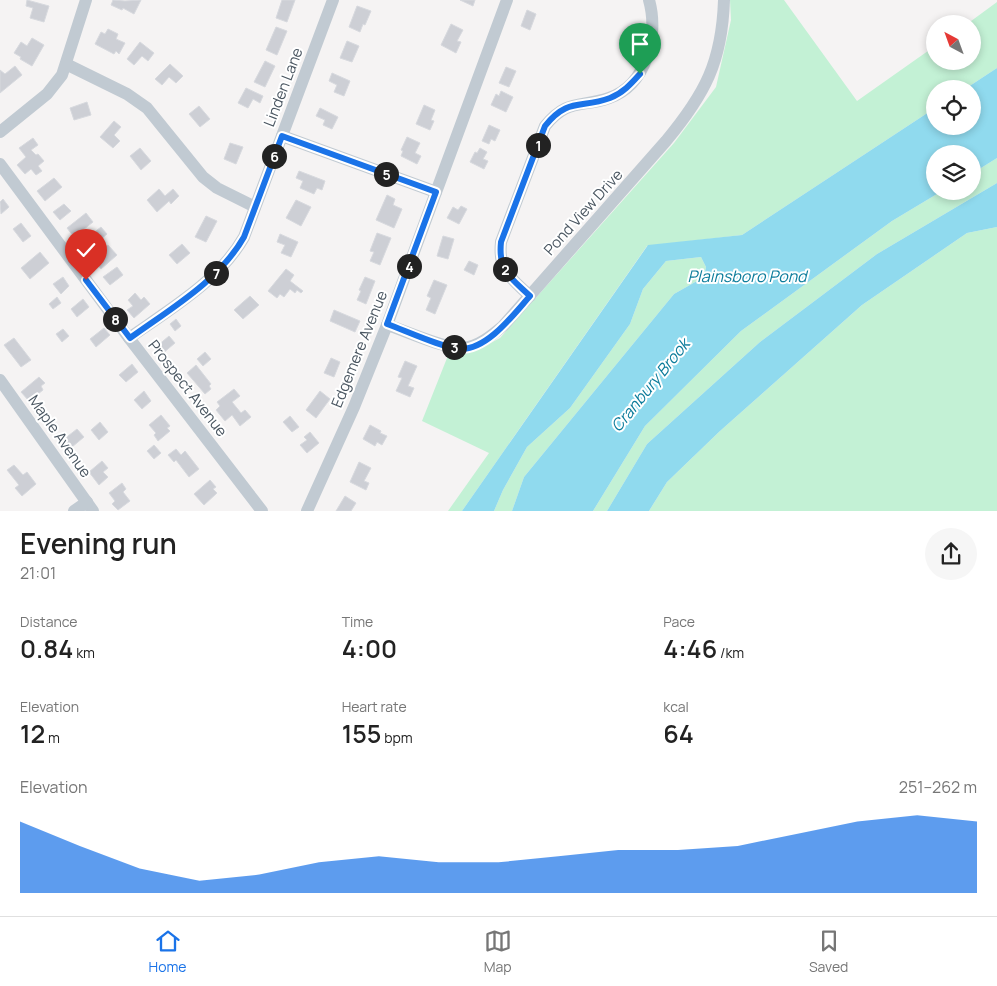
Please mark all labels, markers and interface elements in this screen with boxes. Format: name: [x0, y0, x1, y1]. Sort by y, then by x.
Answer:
north arrow: [926, 15, 981, 70]
map controls: [926, 15, 981, 200]
pin: [619, 23, 661, 74]
icon: arrive: [626, 30, 654, 58]
street label: Linden Lane: [258, 44, 308, 129]
button: locate: [926, 80, 981, 135]
pin: 1: [526, 132, 550, 158]
text: 1: [535, 136, 542, 155]
pin: 6: [262, 144, 286, 168]
button: layers: [926, 145, 981, 200]
text: 6: [270, 147, 279, 166]
pin: 5: [374, 162, 398, 186]
street label: Pond View Drive: [539, 164, 627, 260]
text: 5: [382, 165, 391, 184]
pin: [65, 229, 107, 280]
icon: check: [72, 236, 100, 264]
pin: 4: [396, 254, 422, 278]
pin: 2: [492, 256, 518, 282]
text: 4: [405, 257, 414, 276]
pin: 7: [204, 260, 228, 286]
text: 2: [501, 260, 510, 279]
text: 7: [213, 264, 220, 283]
water label: Plainsboro Pond: [687, 265, 809, 287]
street label: Edgemere Avenue: [326, 287, 392, 411]
pin: 8: [102, 306, 128, 332]
text: 8: [111, 310, 120, 329]
water label: Cranbury Brook: [606, 332, 696, 436]
pin: 3: [442, 334, 466, 360]
street label: Prospect Avenue: [144, 335, 233, 441]
text: 3: [450, 338, 459, 357]
street label: Maple Avenue: [24, 390, 96, 482]
text: Evening run: [20, 524, 177, 562]
button: share: [925, 528, 977, 580]
text: 21:01: [20, 562, 56, 584]
text: Distance: [20, 612, 77, 631]
text: Time: [342, 612, 373, 631]
text: Pace: [663, 612, 695, 631]
text: 0.84: [20, 631, 73, 666]
text: 4:00: [342, 631, 397, 666]
text: 4:46: [663, 631, 717, 666]
text: km: [73, 643, 95, 662]
text: /km: [717, 643, 744, 662]
text: Elevation: [20, 697, 79, 716]
text: Heart rate: [342, 697, 407, 716]
text: kcal: [663, 697, 689, 716]
text: 12: [20, 716, 45, 751]
text: 155: [342, 716, 381, 751]
text: 64: [663, 716, 694, 751]
text: m: [45, 728, 60, 747]
text: bpm: [381, 728, 413, 747]
text: Elevation: [20, 776, 88, 798]
text: 251–262 m: [899, 776, 977, 798]
tab: Home: [149, 927, 186, 976]
tab: Map: [484, 927, 512, 976]
tab: Saved: [809, 927, 848, 976]

